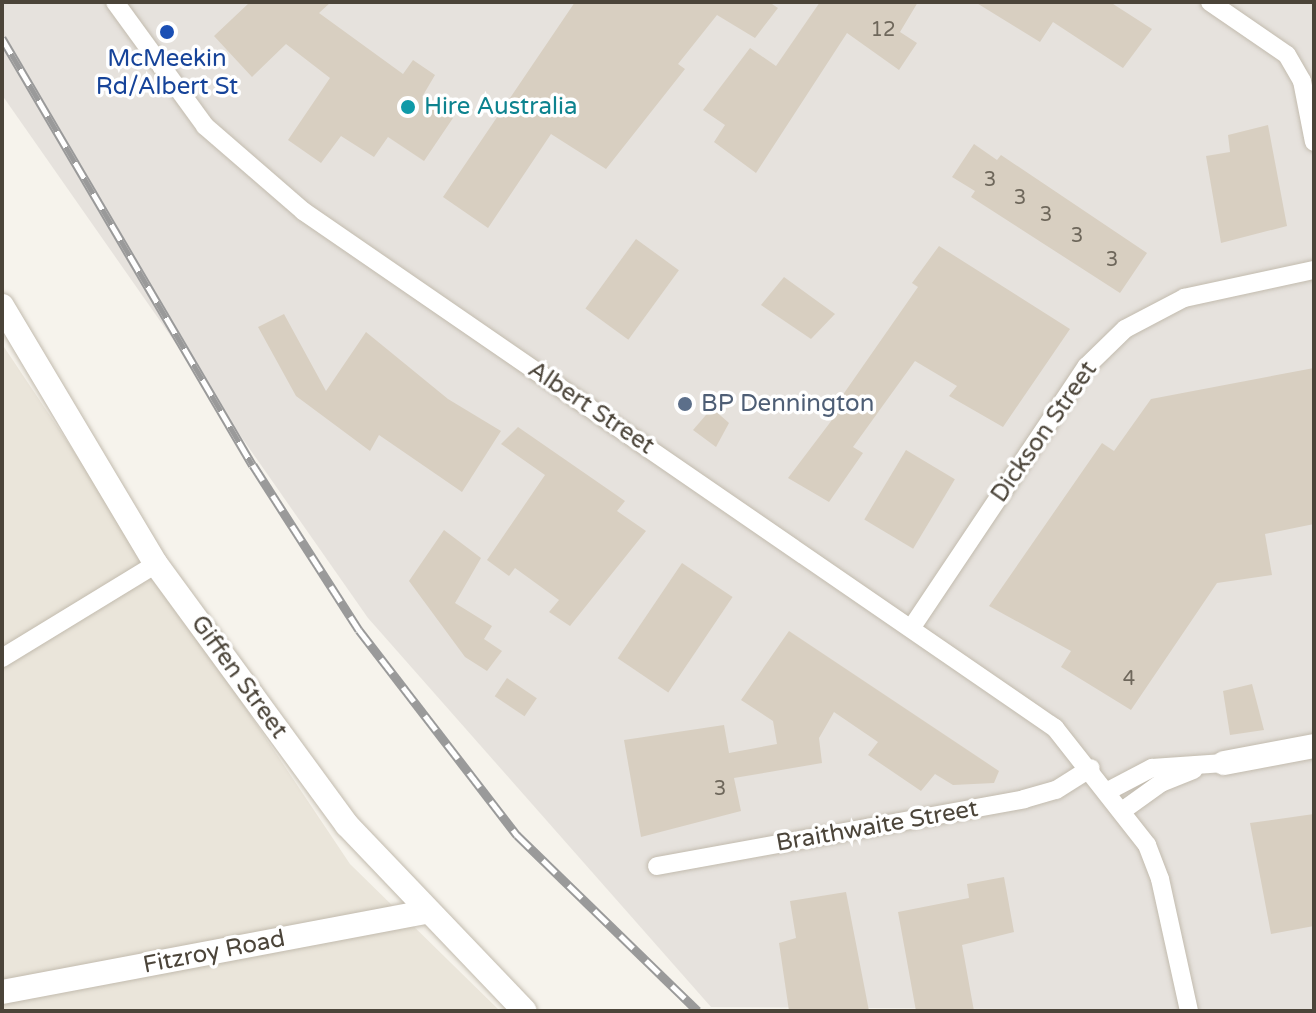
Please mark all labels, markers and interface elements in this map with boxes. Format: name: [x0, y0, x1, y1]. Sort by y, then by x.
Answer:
house number: 12: [870, 18, 896, 42]
marker: McMeekin Rd/Albert St: [158, 23, 176, 41]
place label: McMeekin Rd/Albert St: [96, 45, 238, 101]
place label: Hire Australia: [424, 93, 577, 121]
marker: Hire Australia: [399, 98, 417, 116]
house number: 3: [984, 168, 996, 192]
house number: 3: [1014, 186, 1026, 210]
house number: 3: [1040, 203, 1052, 227]
house number: 3: [1071, 224, 1083, 248]
house number: 3: [1106, 248, 1118, 272]
street label: Albert Street: [523, 355, 659, 461]
street label: Dickson Street: [985, 356, 1103, 508]
place label: BP Dennington: [701, 390, 874, 418]
marker: BP Dennington: [676, 395, 694, 413]
street label: Giffen Street: [185, 610, 293, 744]
house number: 4: [1123, 667, 1135, 691]
house number: 3: [714, 777, 726, 801]
street label: Braithwaite Street: [774, 794, 980, 858]
street label: Fitzroy Road: [141, 924, 287, 980]

